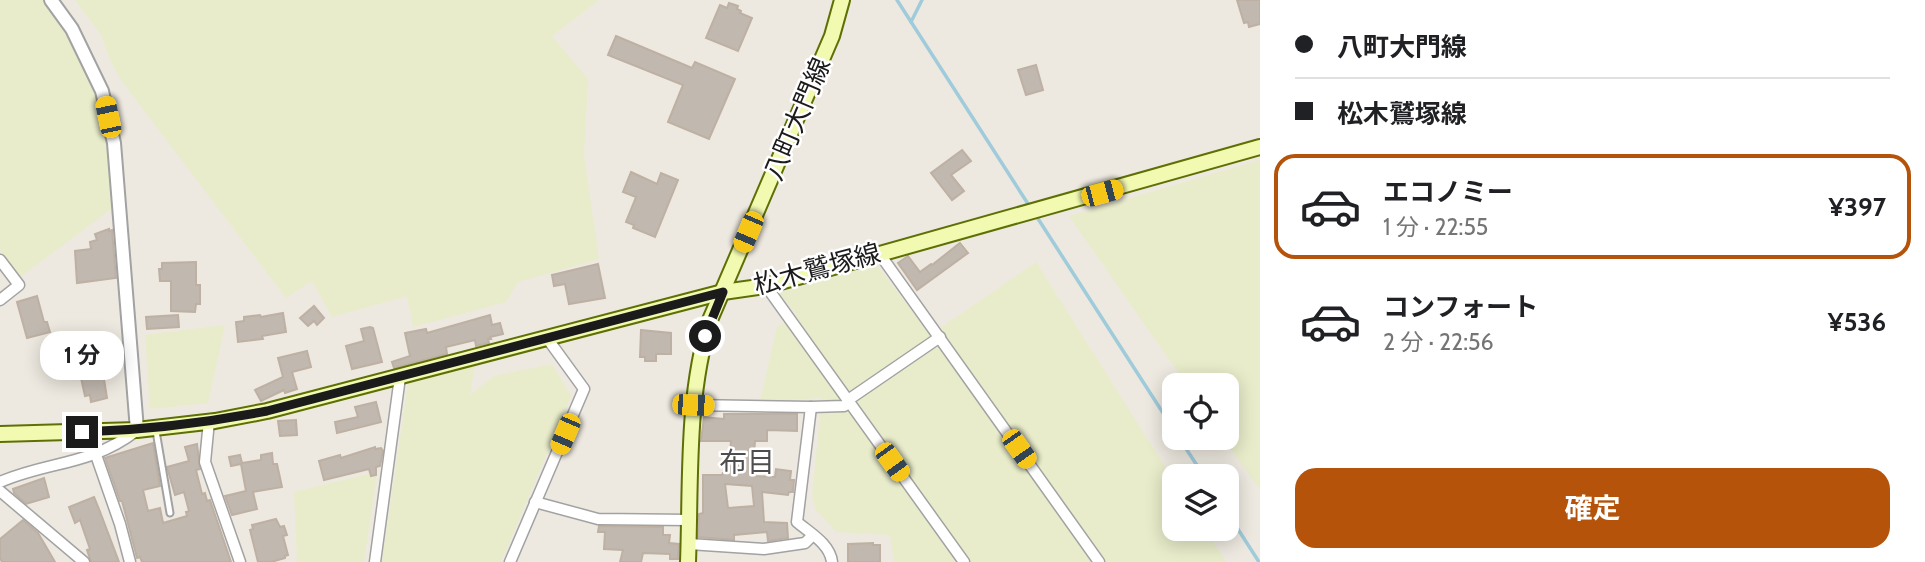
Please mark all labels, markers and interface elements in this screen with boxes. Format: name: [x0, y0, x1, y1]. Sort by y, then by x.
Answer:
text: 八町大門線: [1337, 31, 1467, 63]
street label: 八町大門線: [757, 53, 837, 185]
car: [94, 94, 123, 140]
text: 松木鷲塚線: [1337, 98, 1467, 130]
icon: car: [1299, 175, 1362, 238]
text: エコノミー: [1383, 176, 1513, 208]
car: [1079, 177, 1126, 209]
text: ¥397: [1828, 191, 1886, 223]
car: [731, 209, 766, 255]
text: 1 分 · 22:55: [1383, 213, 1488, 241]
street label: 松木鷲塚線: [750, 237, 884, 301]
icon: car: [1299, 290, 1362, 353]
text: コンフォート: [1383, 291, 1538, 323]
text: ¥536: [1828, 306, 1886, 338]
route start: [689, 320, 721, 352]
text: 2 分 · 22:56: [1383, 328, 1493, 356]
callout: 1 分: [40, 330, 124, 380]
text: 1 分: [64, 341, 100, 369]
map controls: [1162, 373, 1239, 541]
button: locate: [1162, 373, 1239, 450]
car: [672, 394, 715, 416]
car: [548, 411, 583, 457]
route end: [66, 416, 98, 448]
car: [999, 426, 1040, 472]
car: [872, 439, 913, 485]
district label: 布目: [719, 445, 775, 479]
button: layers: [1162, 464, 1239, 541]
button: 確定: [1295, 468, 1890, 548]

